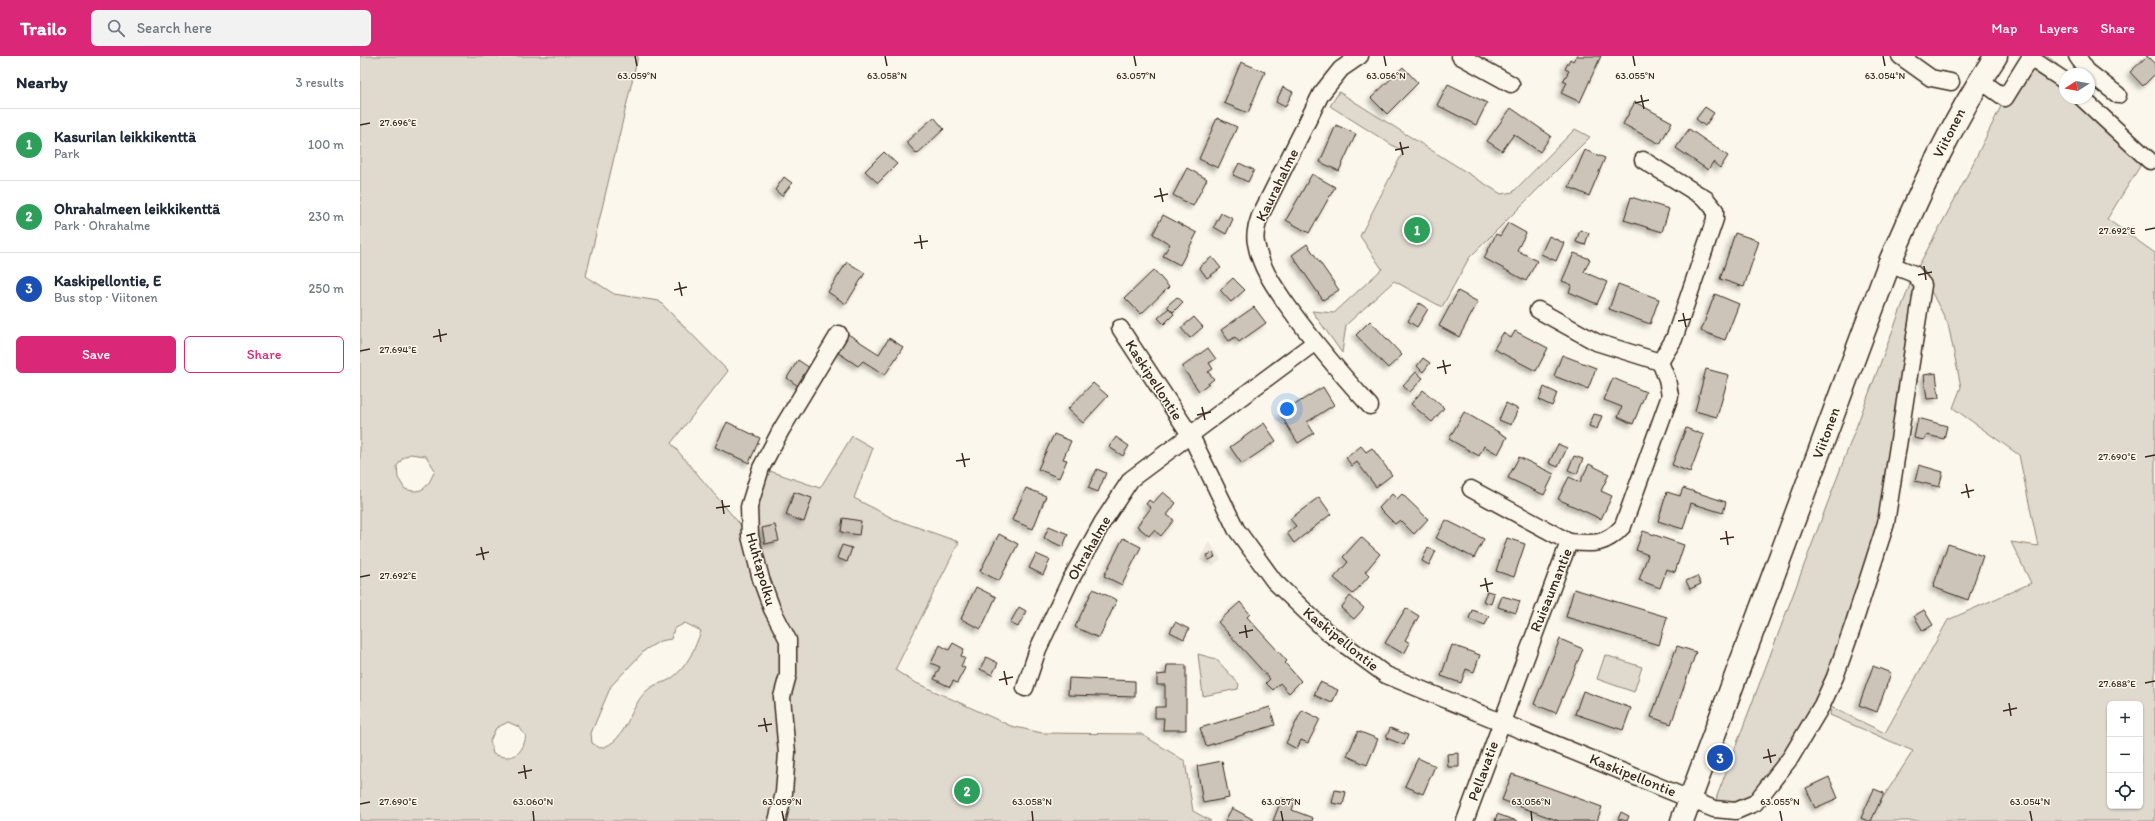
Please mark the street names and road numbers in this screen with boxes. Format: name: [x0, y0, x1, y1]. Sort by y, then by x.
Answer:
street label: Viitonen: [1929, 105, 1969, 161]
street label: Kaurahalme: [1252, 146, 1302, 224]
street label: Kaskipellontie: [1121, 336, 1187, 424]
street label: Viitonen: [1808, 404, 1844, 461]
street label: Ohrahalme: [1063, 513, 1115, 583]
street label: Huhtapolku: [742, 530, 780, 608]
street label: Ruisaumantie: [1526, 546, 1576, 634]
street label: Kaskipellontie: [1300, 603, 1382, 675]
street label: Pellavatie: [1464, 739, 1502, 803]
street label: Kaskipellontie: [1587, 749, 1679, 801]

